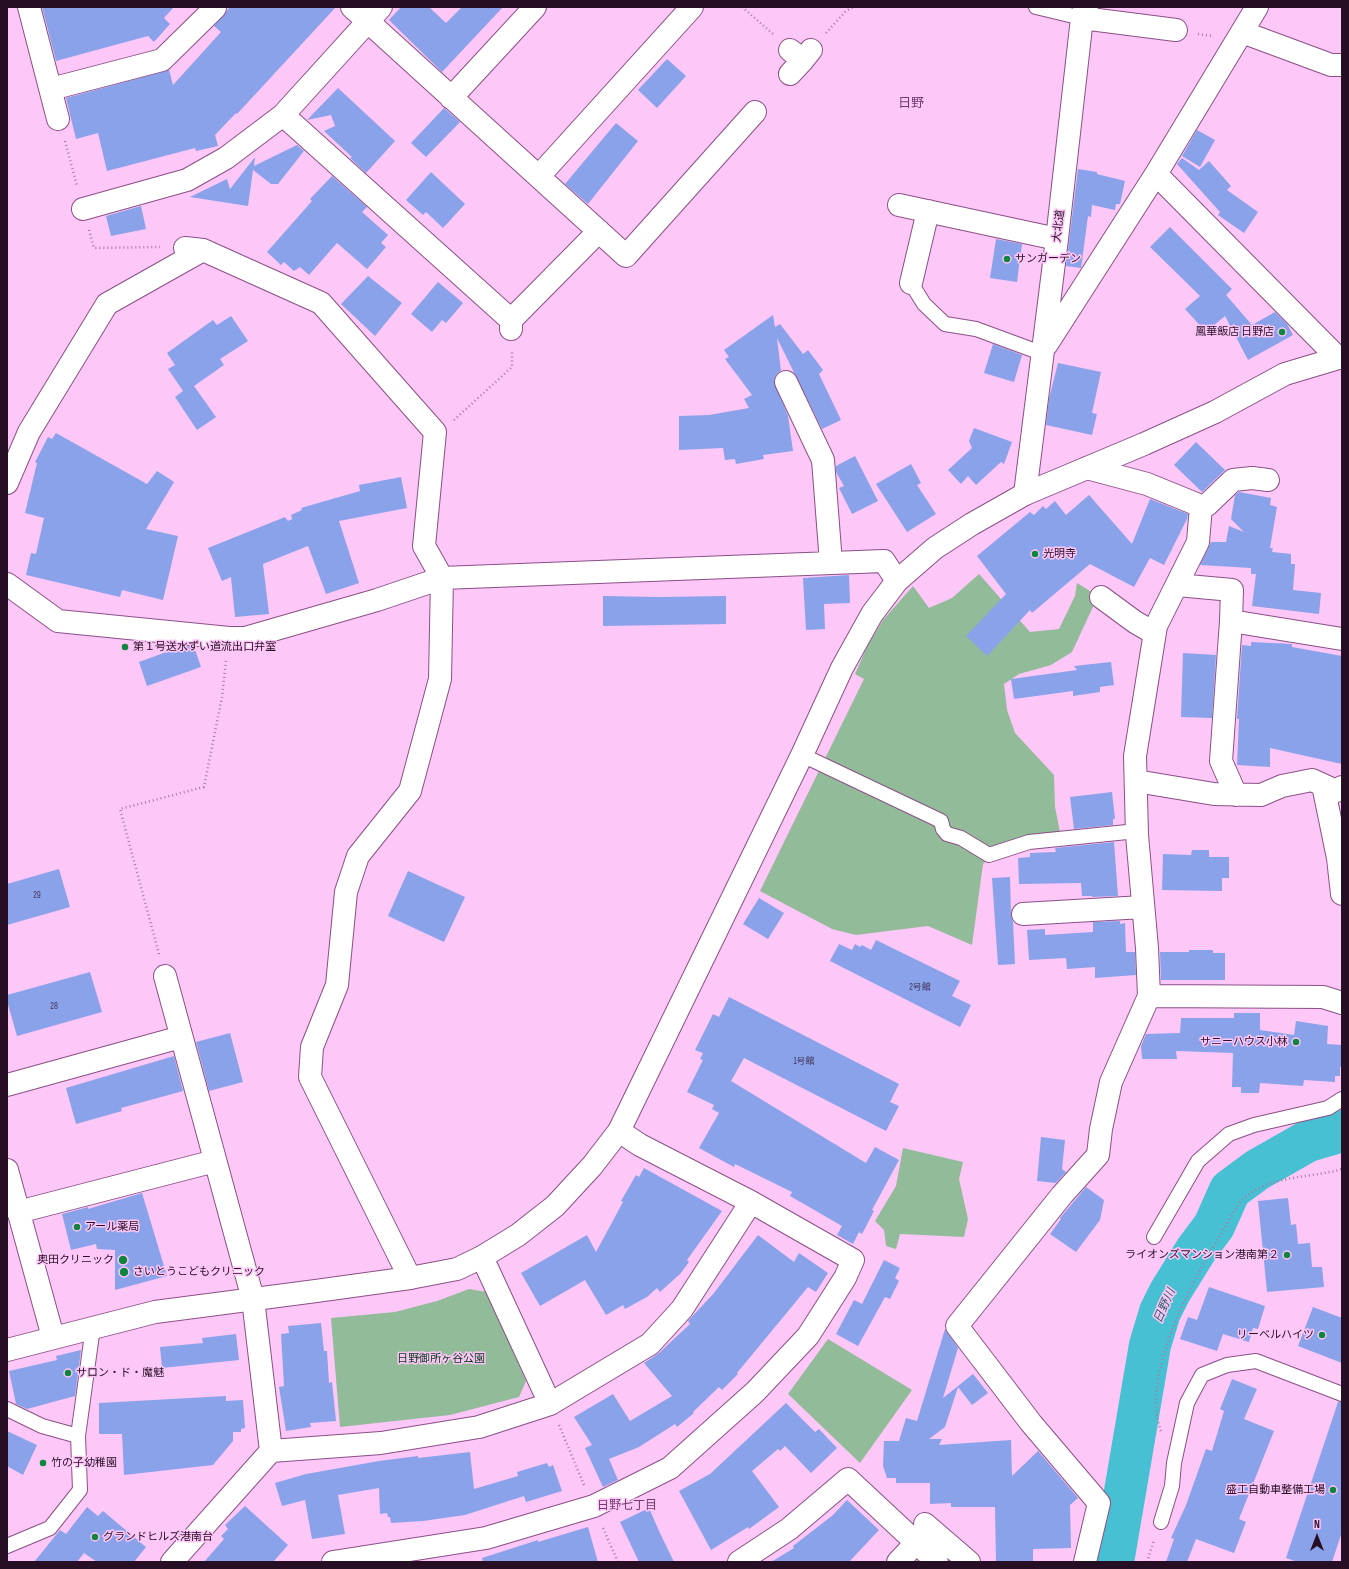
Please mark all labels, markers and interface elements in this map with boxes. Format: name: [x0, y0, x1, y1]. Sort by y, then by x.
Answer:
district label: 日野: [898, 96, 924, 112]
street label: 大北道: [1050, 209, 1068, 243]
place label: サンガーデン: [1015, 252, 1081, 266]
marker: サンガーデン: [1002, 254, 1012, 264]
place label: 鳳華飯店 日野店: [1195, 325, 1274, 339]
marker: 鳳華飯店 日野店: [1277, 327, 1287, 337]
place label: 光明寺: [1043, 547, 1076, 561]
marker: 光明寺: [1030, 549, 1040, 559]
place label: 第１号送水ずい道流出口弁室: [133, 640, 276, 654]
marker: 第１号送水ずい道流出口弁室: [120, 642, 130, 652]
house number: 29: [33, 891, 41, 901]
house number: 2号館: [909, 983, 931, 993]
house number: 28: [50, 1002, 58, 1012]
place label: サニーハウス小林: [1200, 1035, 1288, 1049]
marker: サニーハウス小林: [1291, 1037, 1301, 1047]
house number: 1号館: [793, 1057, 815, 1067]
place label: アール薬局: [85, 1220, 139, 1234]
marker: アール薬局: [72, 1222, 82, 1232]
place label: ライオンズマンション港南第２: [1125, 1248, 1279, 1262]
marker: ライオンズマンション港南第２: [1282, 1250, 1292, 1260]
place label: 奥田クリニック: [37, 1253, 114, 1267]
marker: 奥田クリニック: [117, 1254, 129, 1266]
place label: さいとうこどもクリニック: [133, 1265, 265, 1279]
marker: さいとうこどもクリニック: [118, 1266, 130, 1278]
water label: 日野川: [1151, 1287, 1179, 1325]
place label: リーベルハイツ: [1237, 1328, 1314, 1342]
marker: リーベルハイツ: [1317, 1330, 1327, 1340]
park label: 日野御所ヶ谷公園: [397, 1352, 485, 1366]
place label: サロン・ド・魔魅: [76, 1366, 164, 1380]
marker: サロン・ド・魔魅: [63, 1368, 73, 1378]
place label: 竹の子幼稚園: [51, 1456, 117, 1470]
marker: 竹の子幼稚園: [38, 1458, 48, 1468]
place label: 盛工自動車整備工場: [1226, 1483, 1325, 1497]
marker: 盛工自動車整備工場: [1328, 1485, 1338, 1495]
district label: 日野七丁目: [597, 1499, 657, 1513]
north arrow: [1297, 1517, 1337, 1557]
text: N: [1314, 1518, 1320, 1531]
place label: グランドヒルズ港南台: [103, 1530, 213, 1544]
marker: グランドヒルズ港南台: [90, 1532, 100, 1542]

